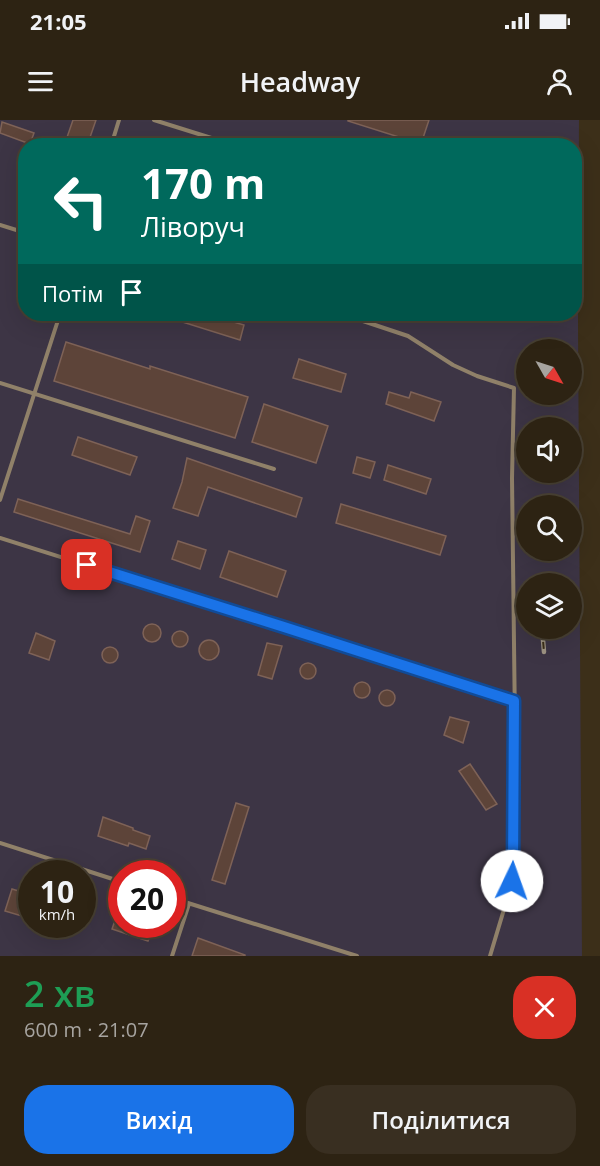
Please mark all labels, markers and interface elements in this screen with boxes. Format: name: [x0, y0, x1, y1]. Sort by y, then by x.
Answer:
text: 21:05: [30, 6, 87, 36]
text: Headway: [240, 63, 360, 100]
icon: menu: [24, 65, 57, 98]
icon: person: [543, 65, 576, 98]
text: 170 m: [141, 154, 265, 211]
icon: left: [42, 162, 120, 240]
text: Ліворуч: [141, 208, 245, 245]
icon: arrive: [115, 276, 148, 309]
text: Потім: [42, 278, 103, 308]
north arrow: [516, 339, 582, 405]
map controls: [516, 339, 582, 639]
button: sound: [516, 417, 582, 483]
button: search: [516, 495, 582, 561]
pin: [61, 539, 112, 590]
icon: arrive: [70, 548, 103, 581]
button: layers: [516, 573, 582, 639]
position arrow: [480, 849, 544, 913]
speed limit sign: 20: [108, 860, 186, 938]
text: 10: [40, 871, 74, 912]
text: km/h: [39, 904, 75, 924]
text: 2 хв: [24, 969, 95, 1018]
button: close: [513, 976, 576, 1039]
text: 600 m · 21:07: [24, 1016, 149, 1043]
button: Вихід: [24, 1085, 294, 1154]
button: Поділитися: [306, 1085, 576, 1154]

